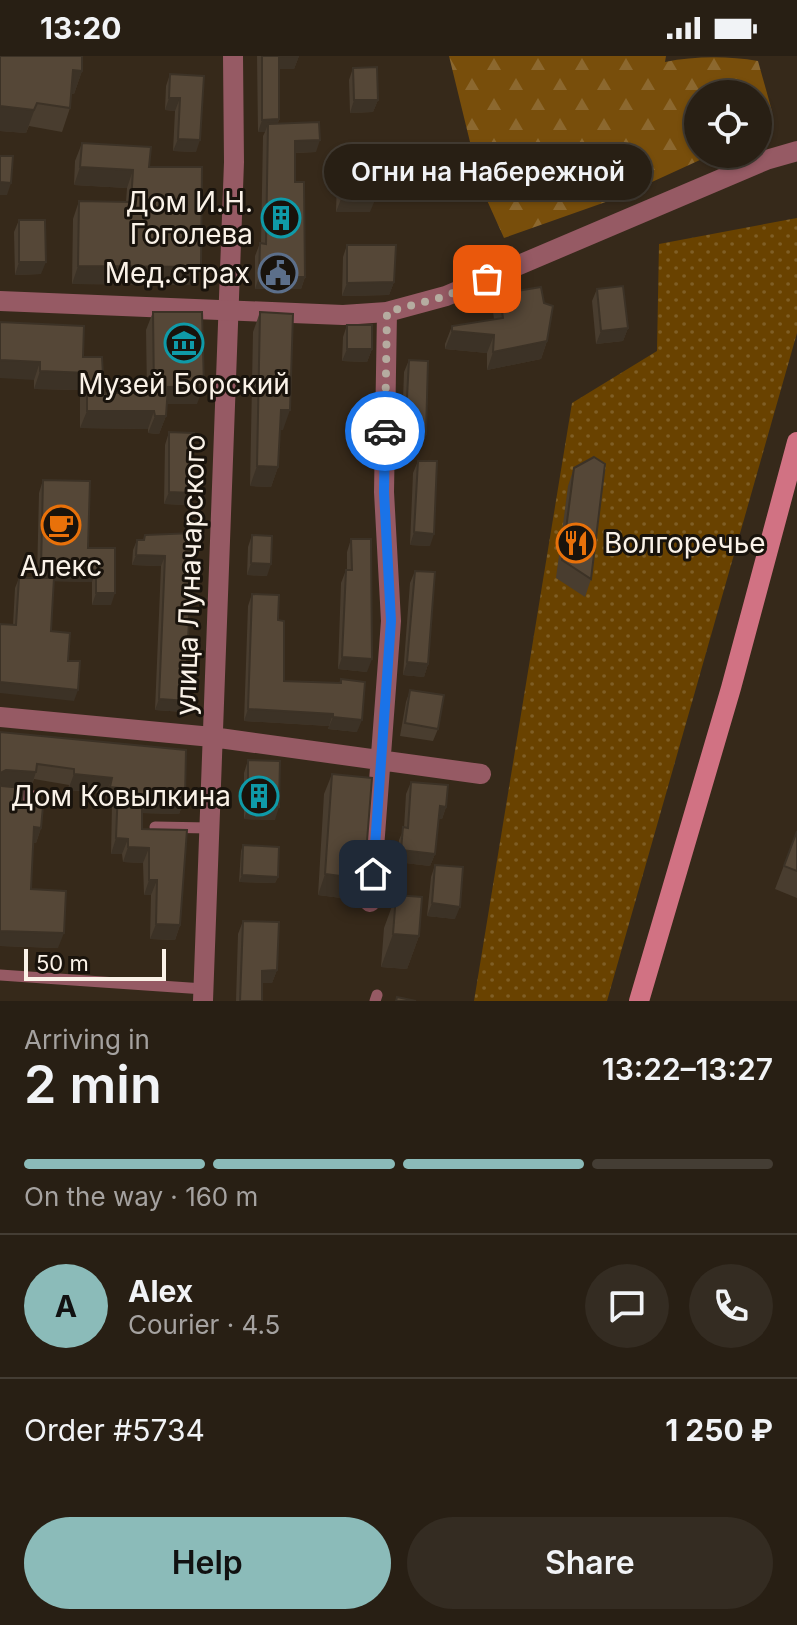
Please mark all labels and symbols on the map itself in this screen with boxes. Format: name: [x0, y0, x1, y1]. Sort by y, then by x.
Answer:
callout: Огни на Набережной: [323, 143, 651, 199]
place label: Дом И.Н. Гоголева: [126, 185, 253, 251]
building icon: Дом И.Н. Гоголева: [260, 197, 302, 239]
pin: [453, 245, 521, 313]
public building icon: Мед.страх: [257, 252, 299, 294]
place label: Мед.страх: [105, 256, 250, 290]
museum icon: Музей Борский: [163, 322, 205, 364]
place label: Музей Борский: [78, 367, 290, 401]
courier: [345, 391, 425, 471]
street label: улица Луначарского: [168, 434, 212, 716]
cafe icon: Алекс: [40, 504, 82, 546]
restaurant icon: Волгоречье: [555, 522, 597, 564]
place label: Волгоречье: [604, 526, 766, 560]
place label: Алекс: [20, 549, 102, 583]
building icon: Дом Ковылкина: [238, 775, 280, 817]
place label: Дом Ковылкина: [11, 779, 231, 813]
pin: [339, 840, 407, 908]
scale bar: [24, 945, 166, 981]

